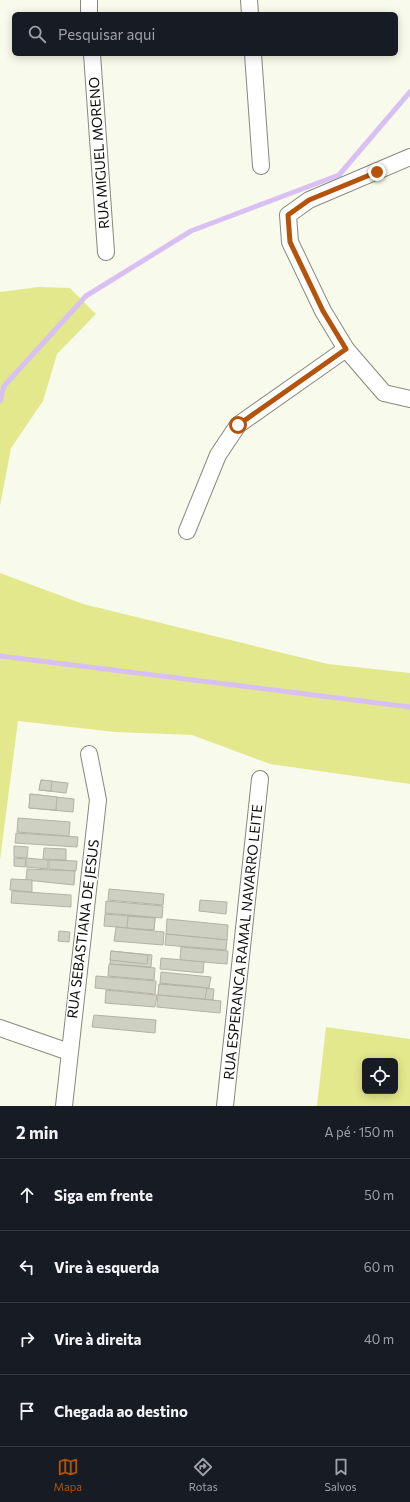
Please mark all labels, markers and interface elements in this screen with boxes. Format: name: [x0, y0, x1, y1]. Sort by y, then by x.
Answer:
search box: [12, 12, 398, 56]
icon: search: [26, 23, 48, 45]
text: Pesquisar aqui: [58, 25, 155, 43]
street label: RUA MIGUEL MORENO: [85, 76, 112, 230]
route end: [368, 163, 386, 181]
route start: [229, 416, 247, 434]
street label: RUA ESPERANCA RAMAL NAVARRO LEITE: [220, 803, 265, 1080]
street label: RUA SEBASTIANA DE JESUS: [63, 838, 102, 1019]
map controls: [362, 1058, 398, 1094]
button: locate: [362, 1058, 398, 1094]
text: 2 min: [16, 1122, 58, 1143]
text: A pé · 150 m: [325, 1124, 394, 1140]
icon: ahead: [16, 1184, 38, 1206]
text: Siga em frente: [54, 1186, 153, 1204]
text: 50 m: [364, 1187, 394, 1203]
icon: left: [16, 1256, 38, 1278]
text: Vire à esquerda: [54, 1258, 159, 1276]
text: 60 m: [364, 1259, 394, 1275]
icon: right: [16, 1328, 38, 1350]
text: Vire à direita: [54, 1330, 142, 1348]
text: 40 m: [364, 1331, 394, 1347]
icon: arrive: [16, 1400, 38, 1422]
text: Chegada ao destino: [54, 1402, 188, 1420]
tab: Mapa: [53, 1456, 82, 1493]
tab: Rotas: [189, 1456, 218, 1493]
tab: Salvos: [325, 1456, 357, 1493]

